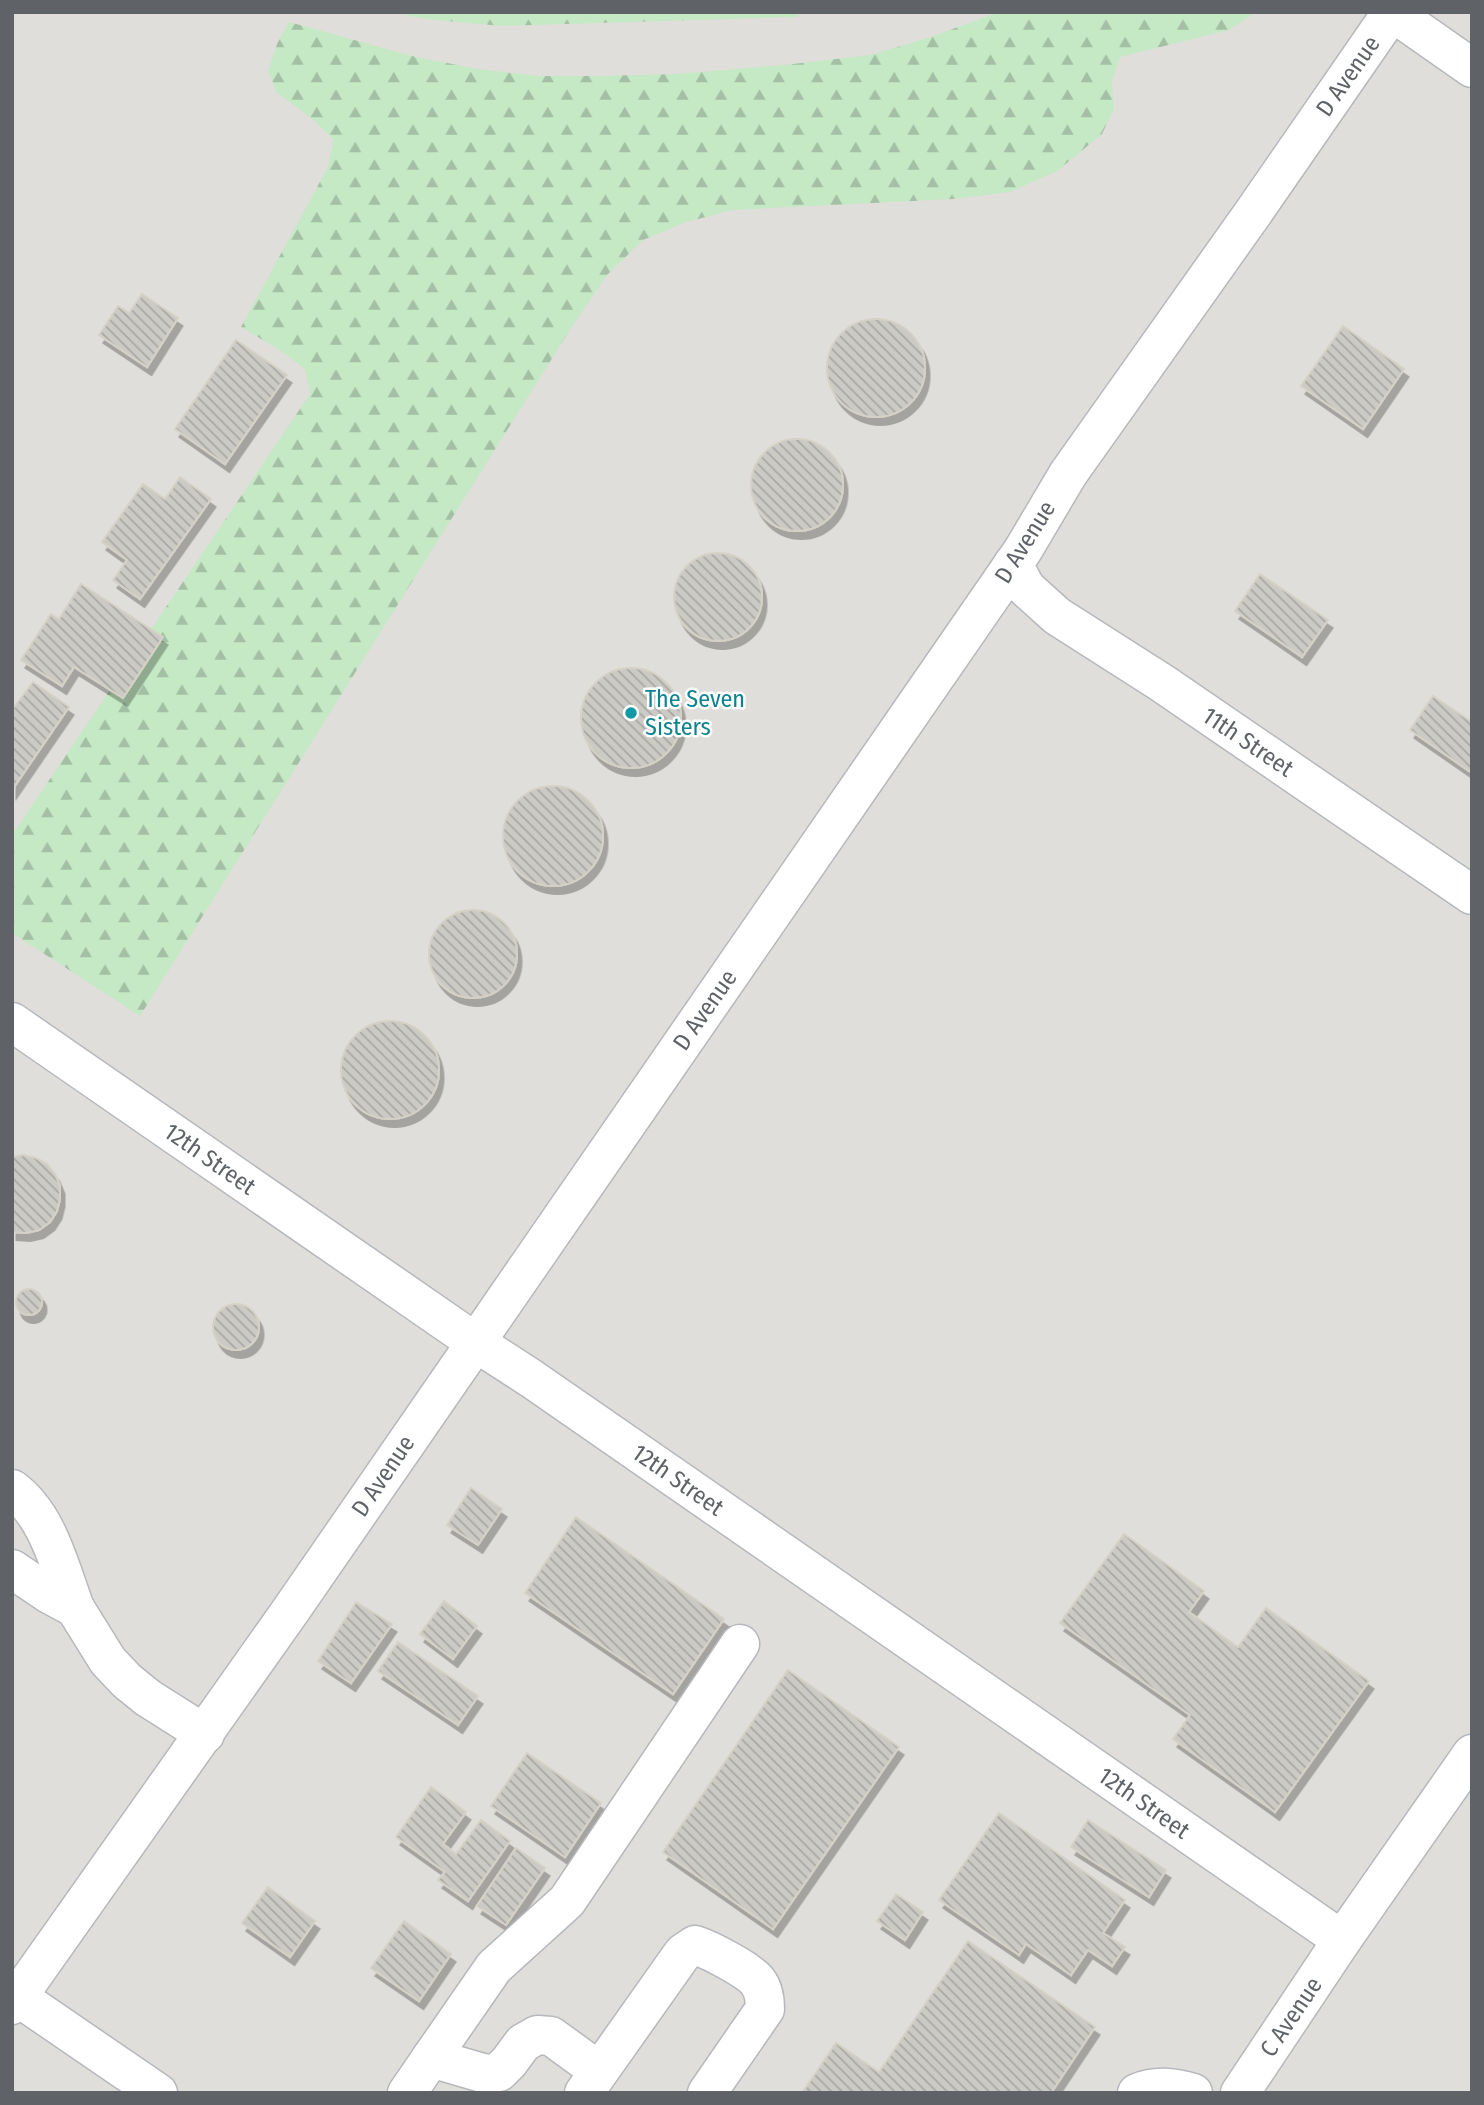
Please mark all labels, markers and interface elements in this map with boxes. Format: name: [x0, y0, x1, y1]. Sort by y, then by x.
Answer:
street label: D Avenue: [1310, 30, 1386, 122]
street label: D Avenue: [989, 496, 1061, 588]
place label: The Seven Sisters: [645, 685, 745, 741]
street label: 11th Street: [1197, 701, 1299, 783]
marker: The Seven Sisters: [623, 705, 639, 721]
street label: D Avenue: [667, 964, 743, 1056]
street label: 12th Street: [159, 1117, 261, 1201]
street label: D Avenue: [346, 1430, 420, 1522]
street label: 12th Street: [627, 1438, 729, 1522]
street label: 12th Street: [1093, 1761, 1195, 1845]
street label: C Avenue: [1254, 1972, 1328, 2062]

